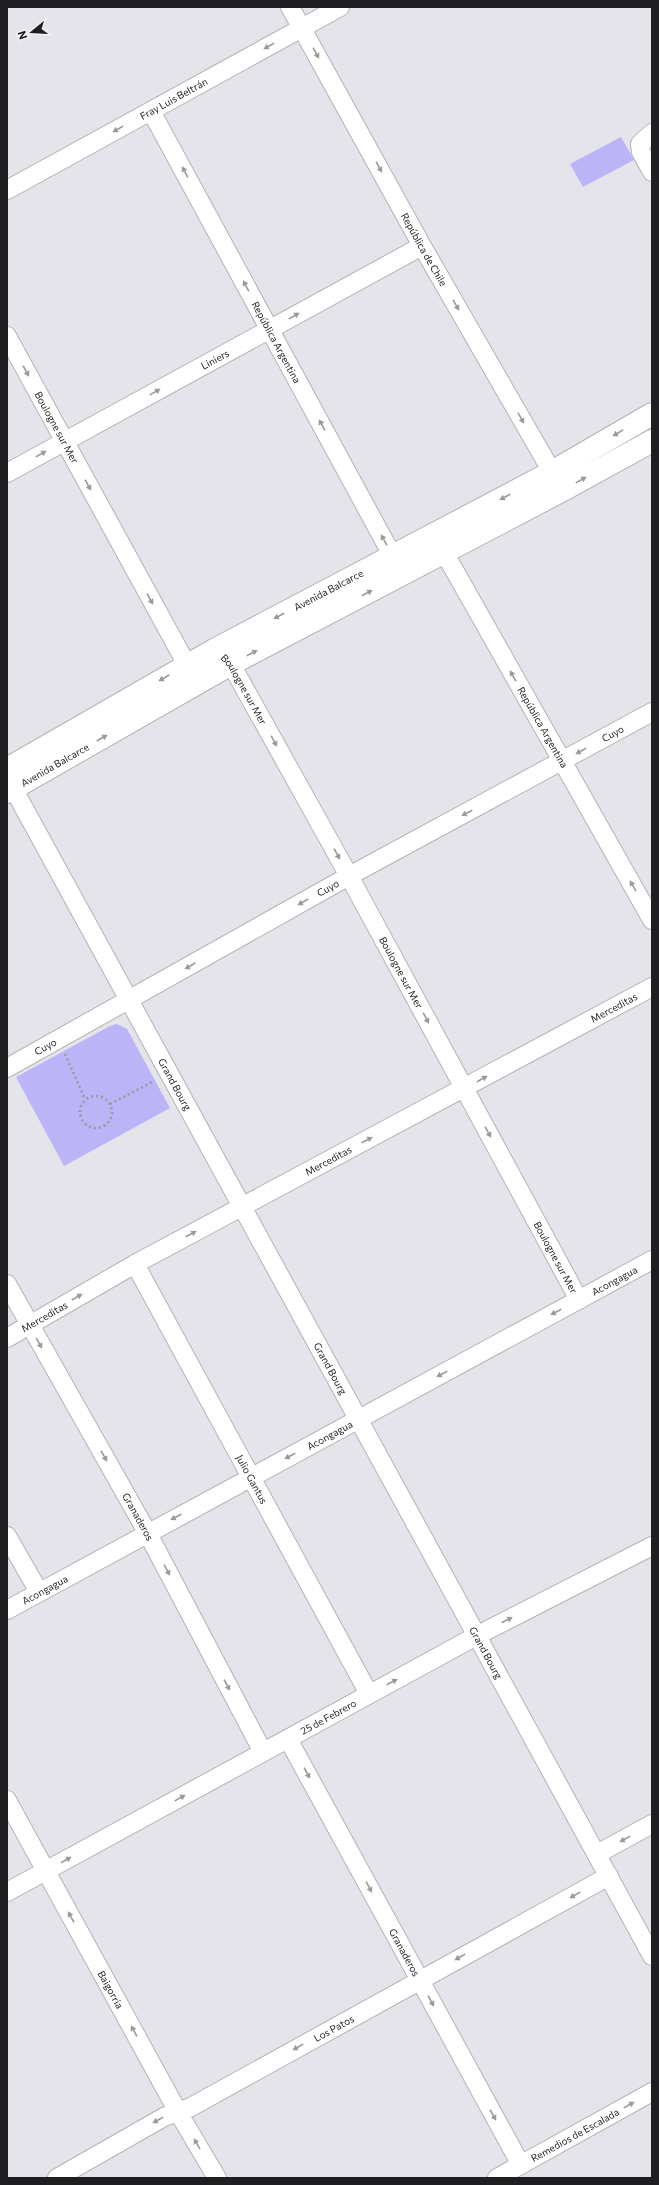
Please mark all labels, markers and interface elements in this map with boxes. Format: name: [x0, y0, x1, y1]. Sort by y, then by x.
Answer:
north arrow: [12, 12, 52, 52]
text: N: [15, 29, 29, 41]
one-way arrow: [263, 43, 275, 50]
one-way arrow: [312, 48, 319, 59]
street label: Fray Luis Beltrán: [138, 75, 209, 122]
one-way arrow: [113, 126, 124, 132]
one-way arrow: [375, 161, 382, 173]
one-way arrow: [181, 166, 188, 178]
street label: República de Chile: [399, 211, 450, 288]
one-way arrow: [243, 281, 250, 292]
street label: República Argentina: [249, 299, 303, 385]
one-way arrow: [453, 299, 460, 311]
one-way arrow: [288, 313, 300, 320]
street label: Liniers: [199, 347, 231, 372]
one-way arrow: [22, 365, 29, 377]
street label: Boulogne sur Mer: [32, 389, 81, 465]
one-way arrow: [149, 389, 161, 395]
one-way arrow: [518, 412, 525, 423]
one-way arrow: [318, 419, 325, 431]
one-way arrow: [612, 430, 624, 437]
one-way arrow: [35, 451, 47, 458]
one-way arrow: [575, 477, 587, 483]
one-way arrow: [85, 479, 91, 491]
one-way arrow: [499, 494, 511, 500]
one-way arrow: [380, 534, 387, 545]
street label: Avenida Balcarce: [292, 567, 365, 613]
one-way arrow: [361, 589, 372, 596]
one-way arrow: [147, 593, 154, 605]
one-way arrow: [273, 613, 284, 620]
one-way arrow: [246, 650, 257, 657]
street label: Boulogne sur Mer: [219, 652, 269, 727]
one-way arrow: [510, 670, 516, 682]
one-way arrow: [158, 675, 170, 682]
street label: República Argentina: [515, 685, 571, 770]
street label: Cuyo: [599, 722, 626, 744]
one-way arrow: [96, 734, 108, 741]
one-way arrow: [270, 735, 277, 747]
street label: Avenida Balcarce: [19, 741, 91, 789]
one-way arrow: [575, 748, 587, 755]
one-way arrow: [461, 810, 472, 816]
one-way arrow: [334, 849, 341, 860]
street label: Cuyo: [315, 877, 341, 899]
one-way arrow: [629, 880, 636, 892]
one-way arrow: [297, 898, 309, 905]
street label: Boulogne sur Mer: [377, 934, 426, 1010]
one-way arrow: [184, 963, 196, 969]
street label: Merceditas: [588, 990, 640, 1025]
one-way arrow: [422, 1012, 429, 1024]
street label: Cuyo: [32, 1035, 59, 1057]
street label: Grand Bourg: [156, 1056, 194, 1113]
one-way arrow: [476, 1076, 488, 1082]
one-way arrow: [484, 1126, 491, 1138]
one-way arrow: [361, 1137, 373, 1143]
street label: Merceditas: [303, 1143, 354, 1178]
street label: Boulogne sur Mer: [531, 1219, 580, 1295]
one-way arrow: [185, 1231, 196, 1237]
street label: Acongagua: [589, 1263, 639, 1298]
one-way arrow: [71, 1294, 83, 1301]
street label: Merceditas: [19, 1298, 70, 1334]
one-way arrow: [550, 1309, 562, 1316]
one-way arrow: [36, 1337, 43, 1349]
street label: Grand Bourg: [311, 1340, 350, 1397]
one-way arrow: [436, 1371, 448, 1377]
street label: Acongagua: [305, 1418, 354, 1452]
one-way arrow: [100, 1450, 107, 1462]
street label: Julio Gantus: [234, 1453, 271, 1506]
one-way arrow: [285, 1453, 296, 1459]
street label: Granaderos: [120, 1491, 157, 1543]
one-way arrow: [170, 1514, 182, 1520]
one-way arrow: [163, 1564, 170, 1576]
street label: Acongagua: [20, 1572, 70, 1607]
one-way arrow: [501, 1617, 513, 1624]
street label: Grand Bourg: [467, 1625, 505, 1681]
one-way arrow: [386, 1678, 398, 1685]
one-way arrow: [224, 1679, 230, 1691]
street label: 25 de Febrero: [298, 1697, 358, 1737]
one-way arrow: [304, 1767, 310, 1779]
one-way arrow: [174, 1794, 186, 1801]
one-way arrow: [619, 1836, 631, 1842]
one-way arrow: [60, 1856, 72, 1863]
one-way arrow: [365, 1881, 372, 1893]
one-way arrow: [569, 1891, 581, 1898]
one-way arrow: [68, 1911, 75, 1923]
street label: Granaderos: [387, 1926, 423, 1979]
one-way arrow: [455, 1953, 466, 1960]
street label: Baigorria: [96, 1968, 126, 2010]
one-way arrow: [427, 1996, 434, 2007]
street label: Los Patos: [311, 2012, 356, 2044]
one-way arrow: [130, 2025, 137, 2037]
one-way arrow: [292, 2044, 304, 2050]
one-way arrow: [623, 2101, 635, 2108]
street label: Remedios de Escalada: [529, 2106, 621, 2164]
one-way arrow: [490, 2109, 497, 2121]
one-way arrow: [152, 2117, 164, 2124]
one-way arrow: [194, 2138, 201, 2150]

